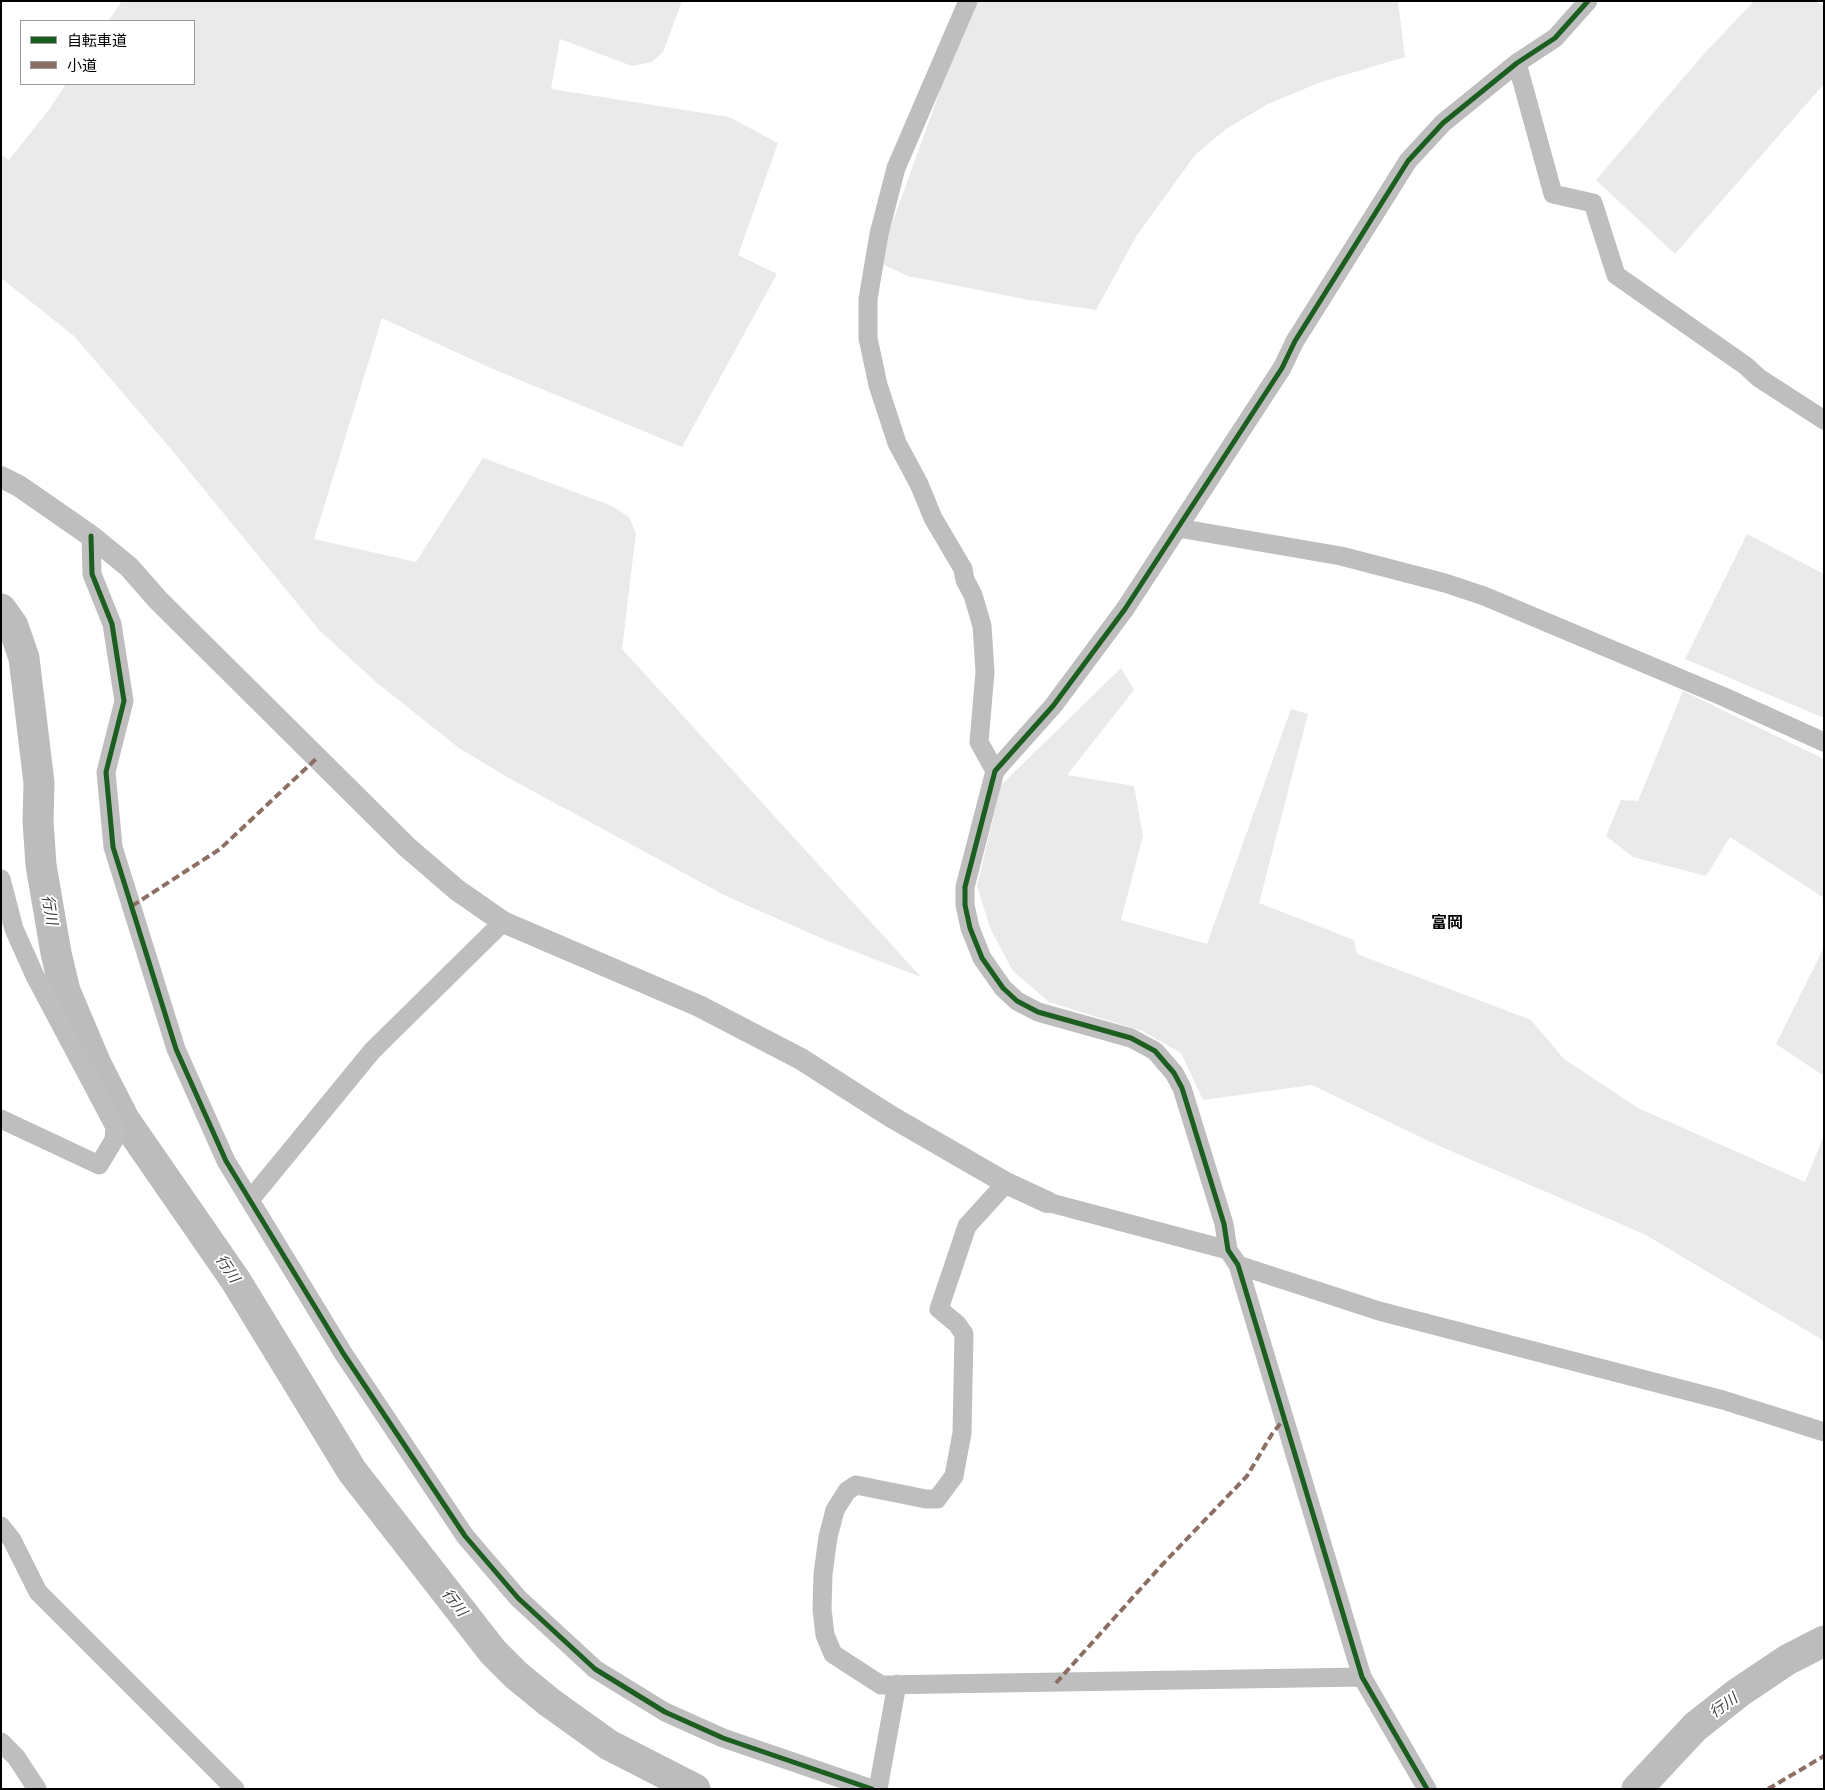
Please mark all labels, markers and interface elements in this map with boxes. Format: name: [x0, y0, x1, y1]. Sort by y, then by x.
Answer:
legend: [20, 20, 195, 85]
text: 自転車道: [67, 30, 127, 51]
text: 小道: [67, 55, 97, 76]
water label: 行川: [38, 894, 60, 926]
district label: 富岡: [1431, 914, 1463, 934]
water label: 行川: [211, 1252, 243, 1286]
water label: 行川: [438, 1586, 470, 1620]
water label: 行川: [1707, 1690, 1741, 1722]

